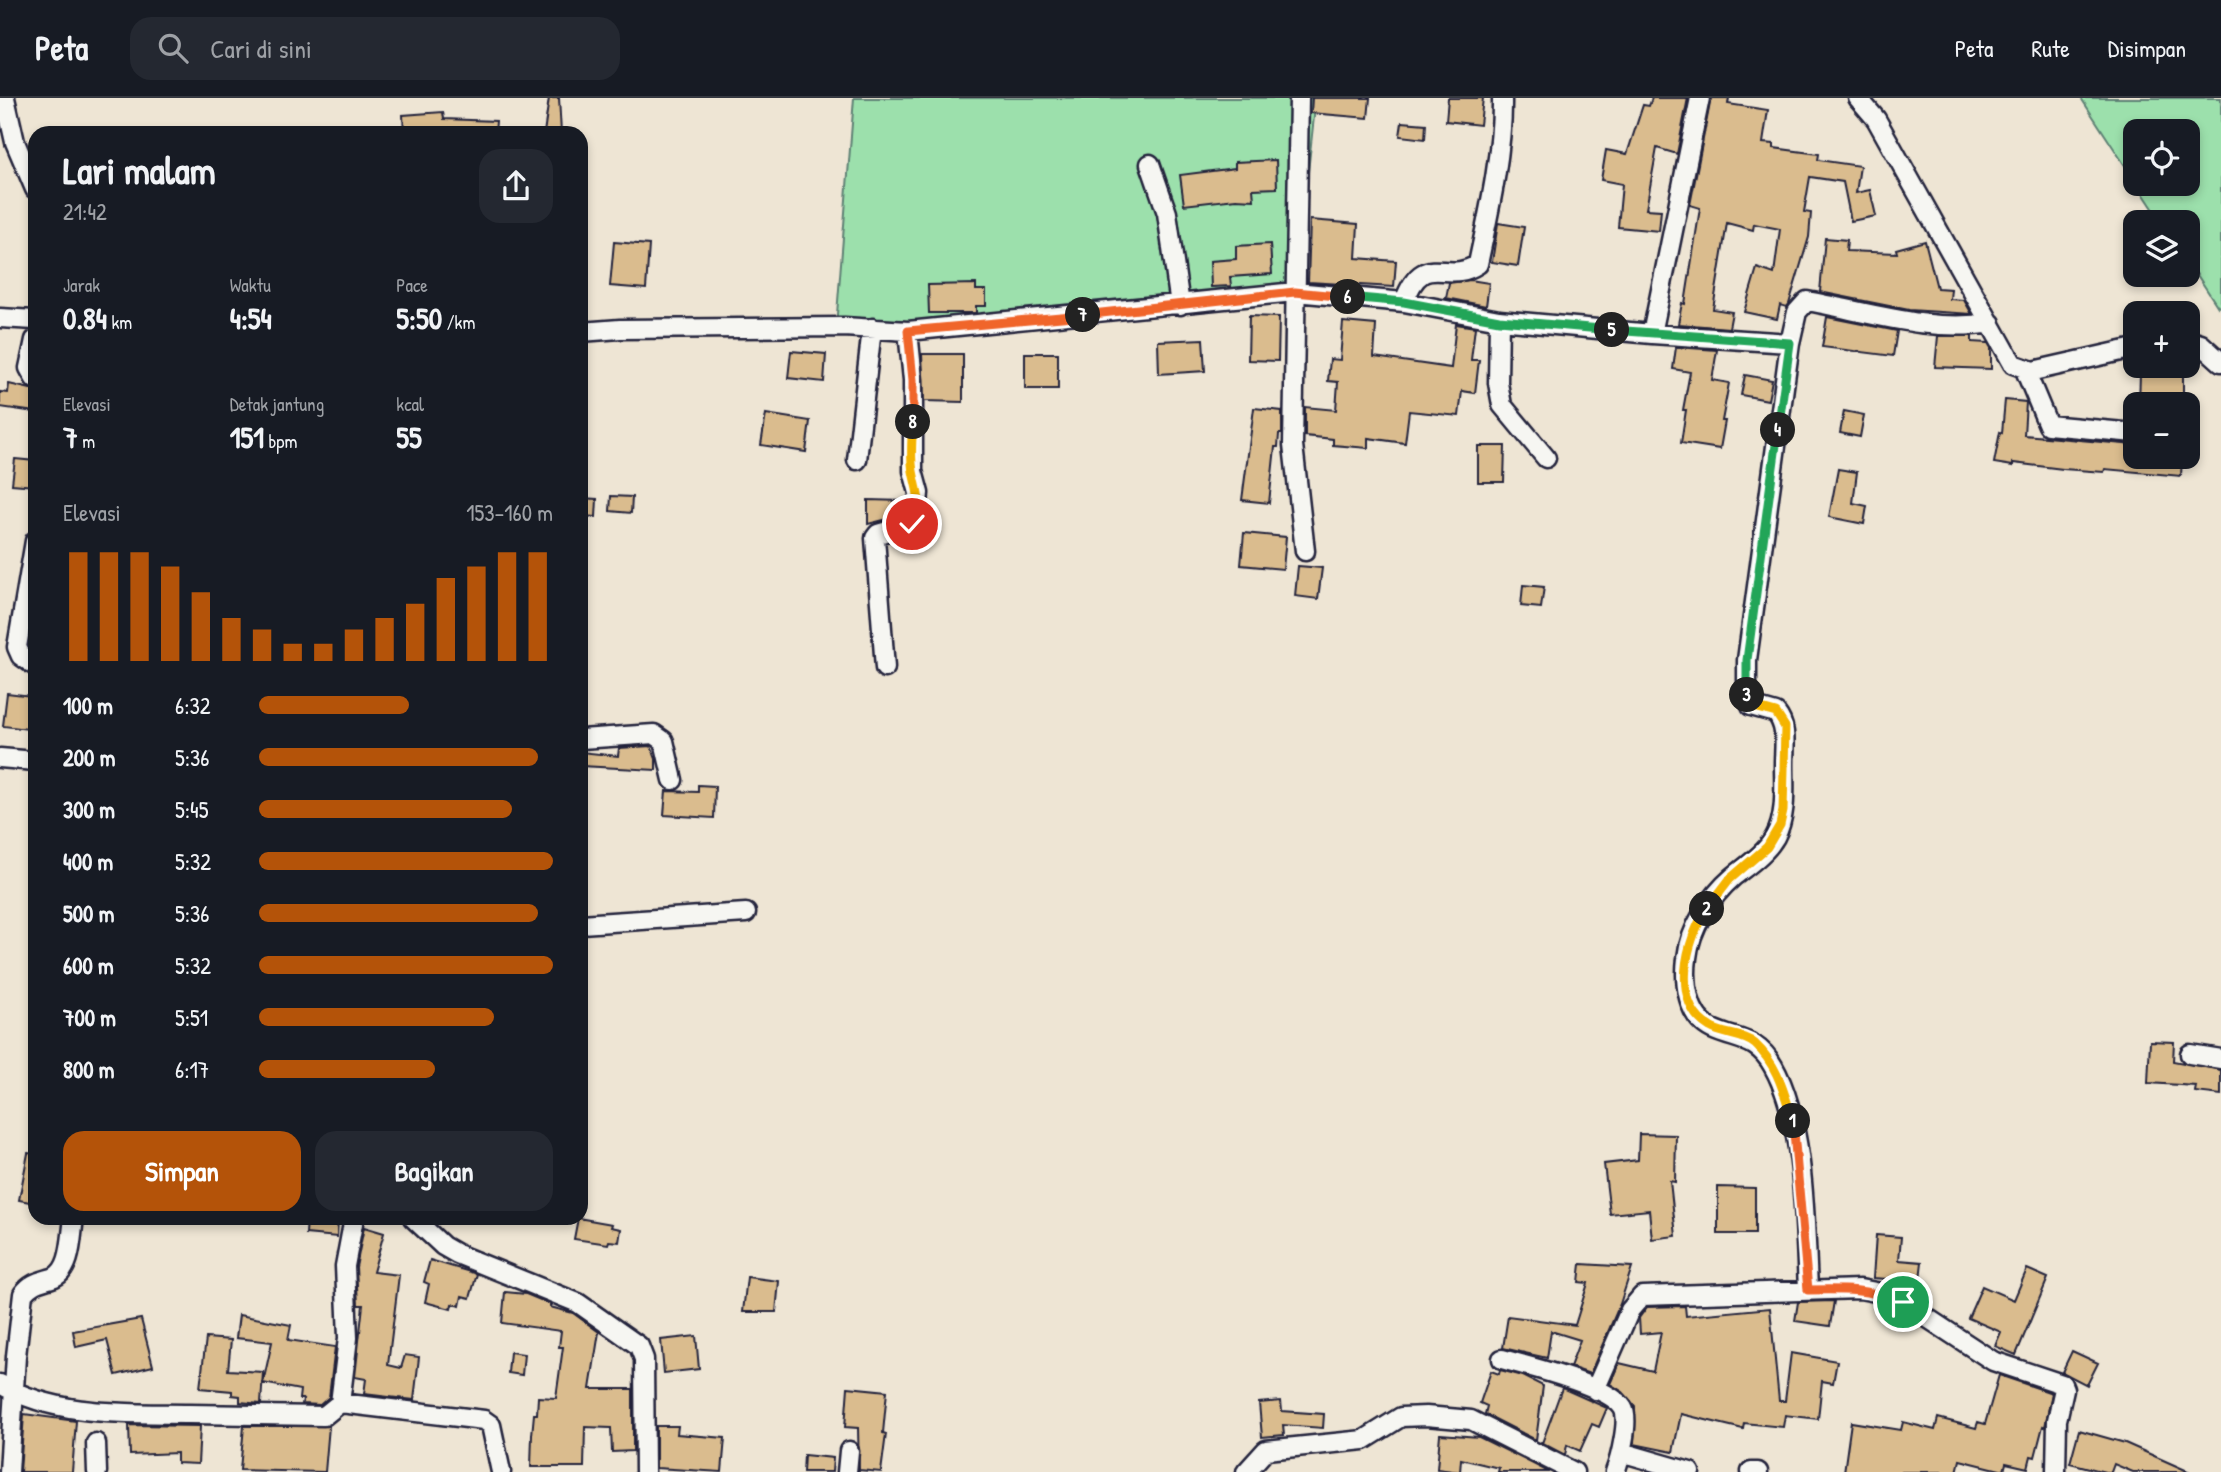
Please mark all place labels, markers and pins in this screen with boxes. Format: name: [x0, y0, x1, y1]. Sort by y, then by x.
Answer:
pin: 6: [1330, 280, 1366, 314]
pin: 7: [1066, 298, 1100, 332]
pin: 5: [1594, 313, 1630, 348]
pin: 8: [895, 404, 930, 440]
pin: 4: [1760, 412, 1796, 448]
pin: [882, 494, 942, 554]
pin: 3: [1730, 678, 1764, 712]
pin: 2: [1690, 892, 1724, 926]
pin: 1: [1776, 1104, 1811, 1138]
pin: [1873, 1272, 1933, 1332]

